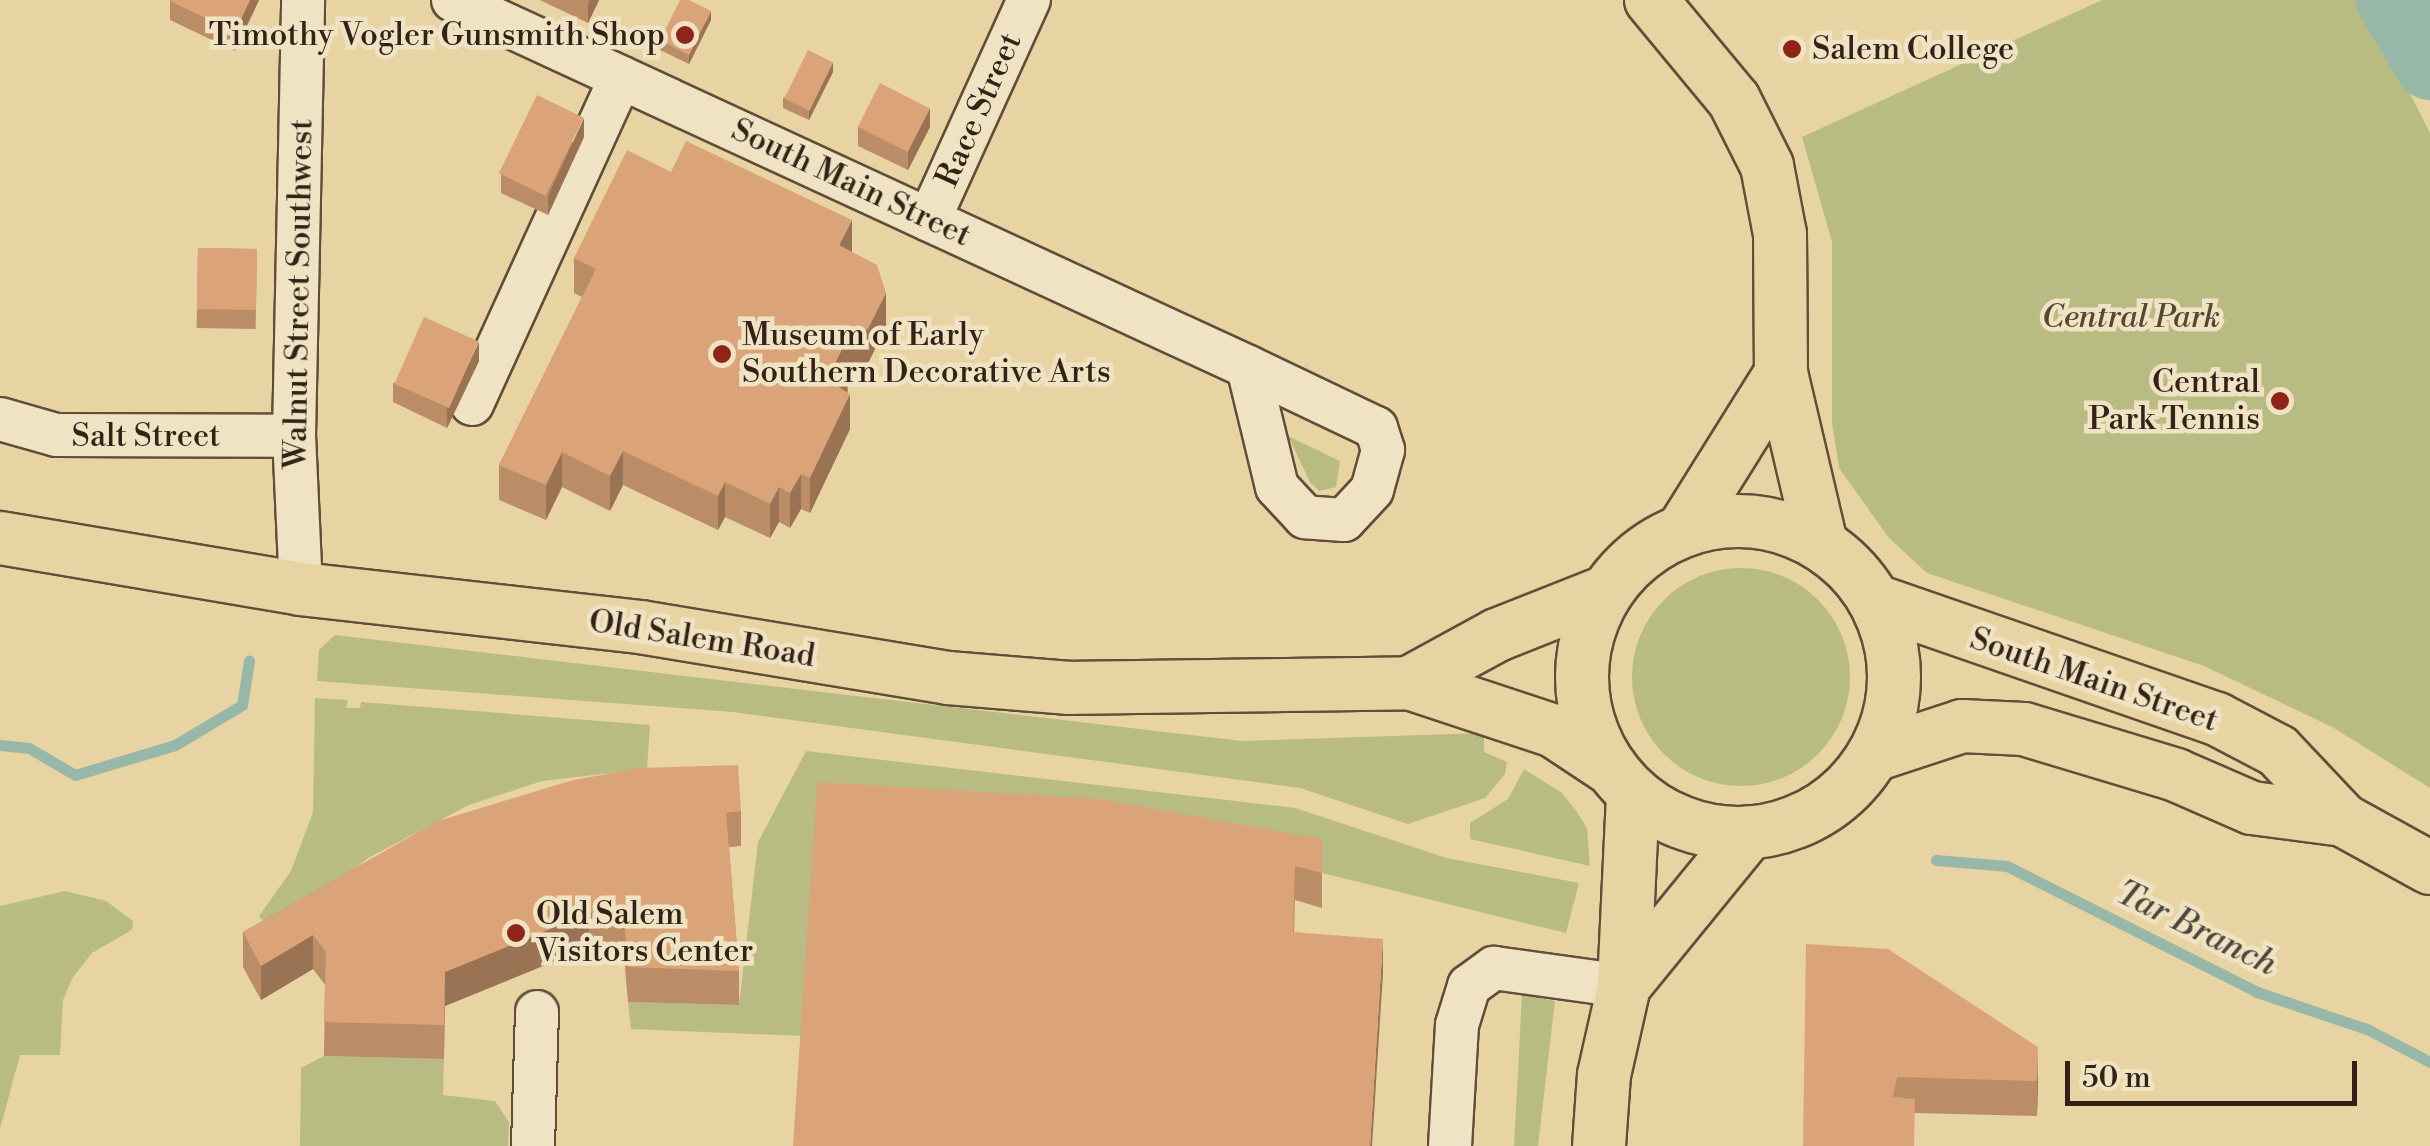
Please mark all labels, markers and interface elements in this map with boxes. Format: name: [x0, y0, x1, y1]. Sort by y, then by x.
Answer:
place label: Timothy Vogler Gunsmith Shop: [209, 16, 665, 54]
marker: Timothy Vogler Gunsmith Shop: [674, 24, 696, 46]
street label: Race Street: [928, 27, 1030, 193]
place label: Salem College: [1812, 30, 2014, 68]
marker: Salem College: [1781, 38, 1803, 60]
street label: South Main Street: [725, 111, 977, 255]
street label: Walnut Street Southwest: [277, 119, 321, 469]
park label: Central Park: [2042, 298, 2220, 336]
place label: Museum of Early Southern Decorative Arts: [742, 317, 1111, 392]
marker: Museum of Early Southern Decorative Arts: [711, 343, 733, 365]
place label: Central Park Tennis: [2088, 364, 2260, 439]
marker: Central Park Tennis: [2269, 390, 2291, 412]
street label: Salt Street: [72, 417, 220, 455]
street label: Old Salem Road: [586, 602, 818, 676]
street label: South Main Street: [1965, 620, 2223, 740]
water label: Tar Branch: [2109, 872, 2283, 986]
place label: Old Salem Visitors Center: [536, 896, 753, 971]
marker: Old Salem Visitors Center: [505, 922, 527, 944]
scale bar: [2070, 1041, 2362, 1103]
text: 50 m: [2082, 1059, 2151, 1097]

